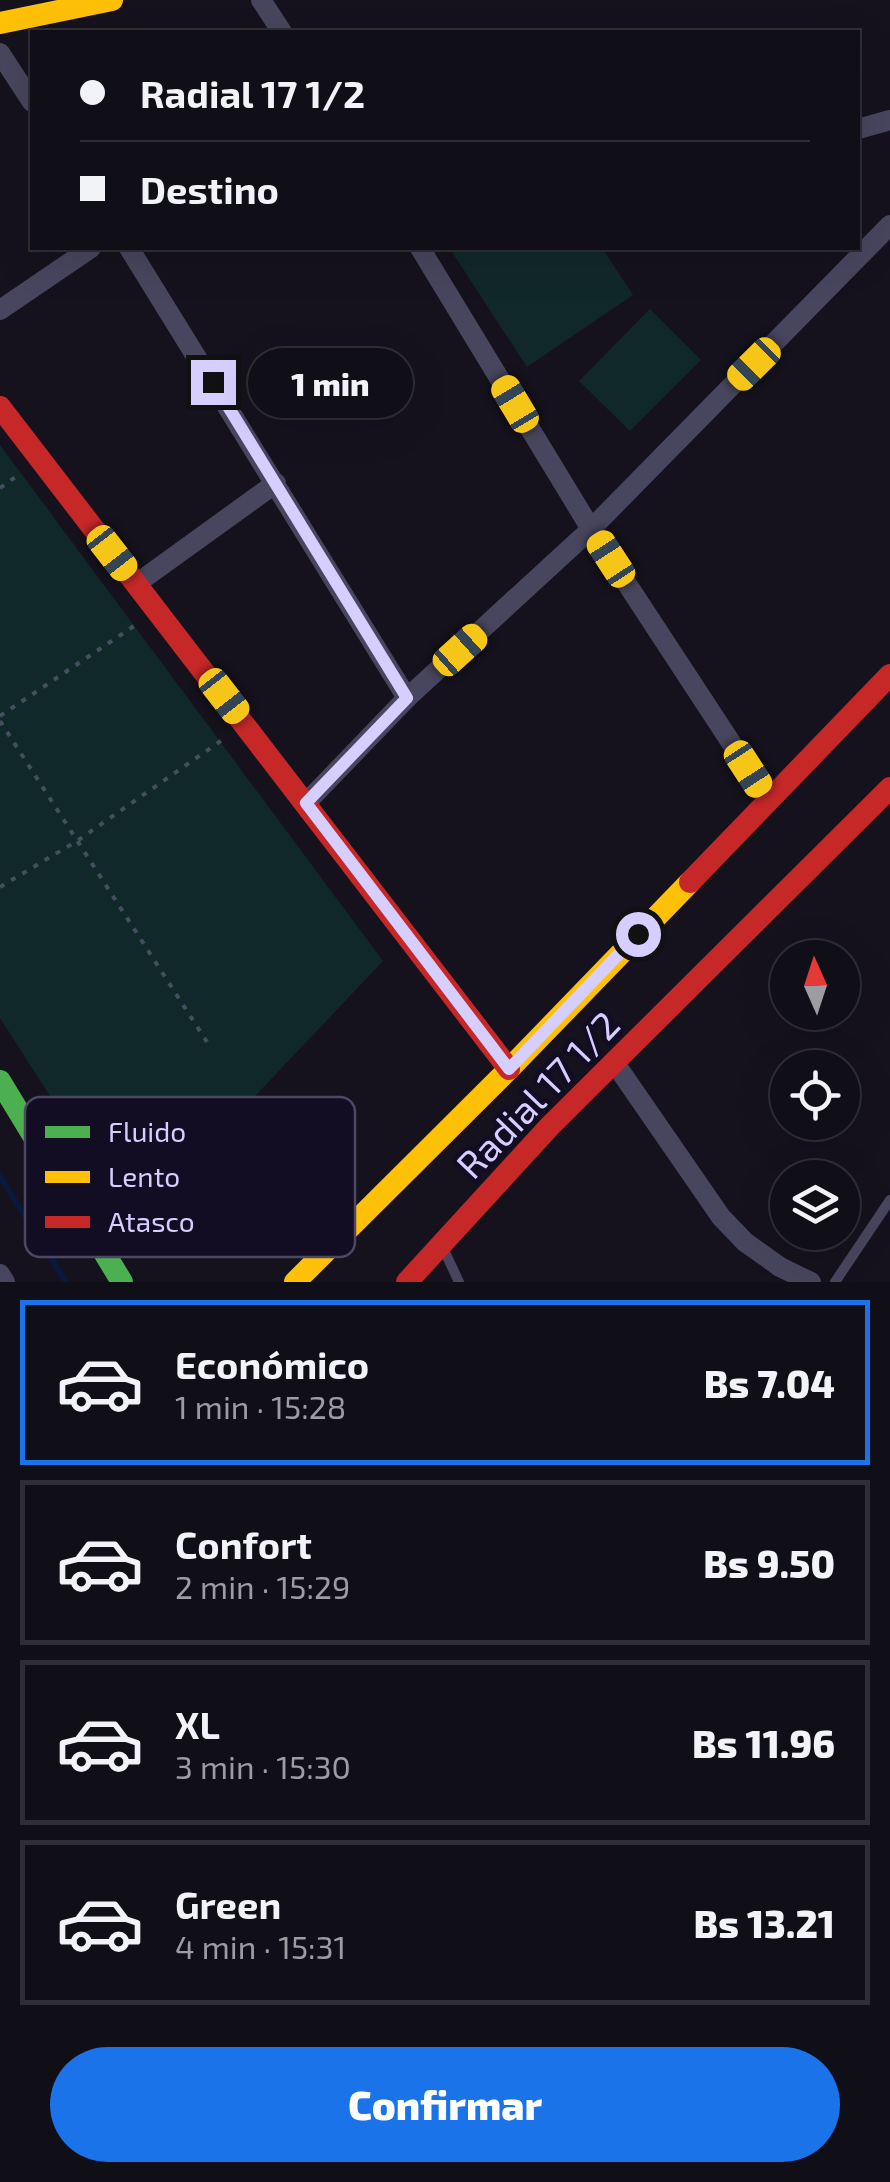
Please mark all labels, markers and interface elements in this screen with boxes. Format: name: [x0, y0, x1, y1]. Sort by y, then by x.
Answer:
text: Radial 17 1/2: [140, 70, 365, 116]
text: Destino: [140, 166, 279, 212]
car: [722, 332, 786, 396]
callout: 1 min: [248, 347, 413, 417]
route end: [191, 360, 236, 405]
text: 1 min: [291, 364, 370, 402]
car: [487, 371, 543, 437]
car: [82, 520, 142, 586]
car: [582, 526, 640, 592]
car: [428, 619, 492, 681]
car: [194, 663, 254, 729]
car: [719, 736, 777, 802]
route start: [616, 912, 661, 957]
north arrow: [770, 940, 860, 1030]
map controls: [770, 940, 860, 1250]
street label: Radial 17 1/2: [446, 1001, 628, 1187]
button: locate: [770, 1050, 860, 1140]
legend: [25, 1097, 355, 1257]
text: Fluido: [108, 1114, 186, 1148]
text: Lento: [108, 1159, 180, 1193]
button: layers: [770, 1160, 860, 1250]
text: Atasco: [108, 1204, 195, 1238]
icon: car: [55, 1338, 145, 1428]
text: Económico: [175, 1341, 369, 1387]
text: Bs 7.04: [704, 1360, 835, 1406]
text: 1 min · 15:28: [175, 1387, 346, 1425]
icon: car: [55, 1518, 145, 1608]
text: Confort: [175, 1521, 312, 1567]
text: Bs 9.50: [703, 1540, 835, 1586]
text: 2 min · 15:29: [175, 1567, 350, 1605]
icon: car: [55, 1698, 145, 1788]
text: XL: [175, 1701, 220, 1747]
text: Bs 11.96: [692, 1720, 835, 1766]
text: 3 min · 15:30: [175, 1747, 351, 1785]
icon: car: [55, 1878, 145, 1968]
text: Green: [175, 1881, 281, 1927]
text: Bs 13.21: [693, 1900, 835, 1946]
text: 4 min · 15:31: [175, 1927, 346, 1965]
button: Confirmar: [50, 2047, 840, 2162]

